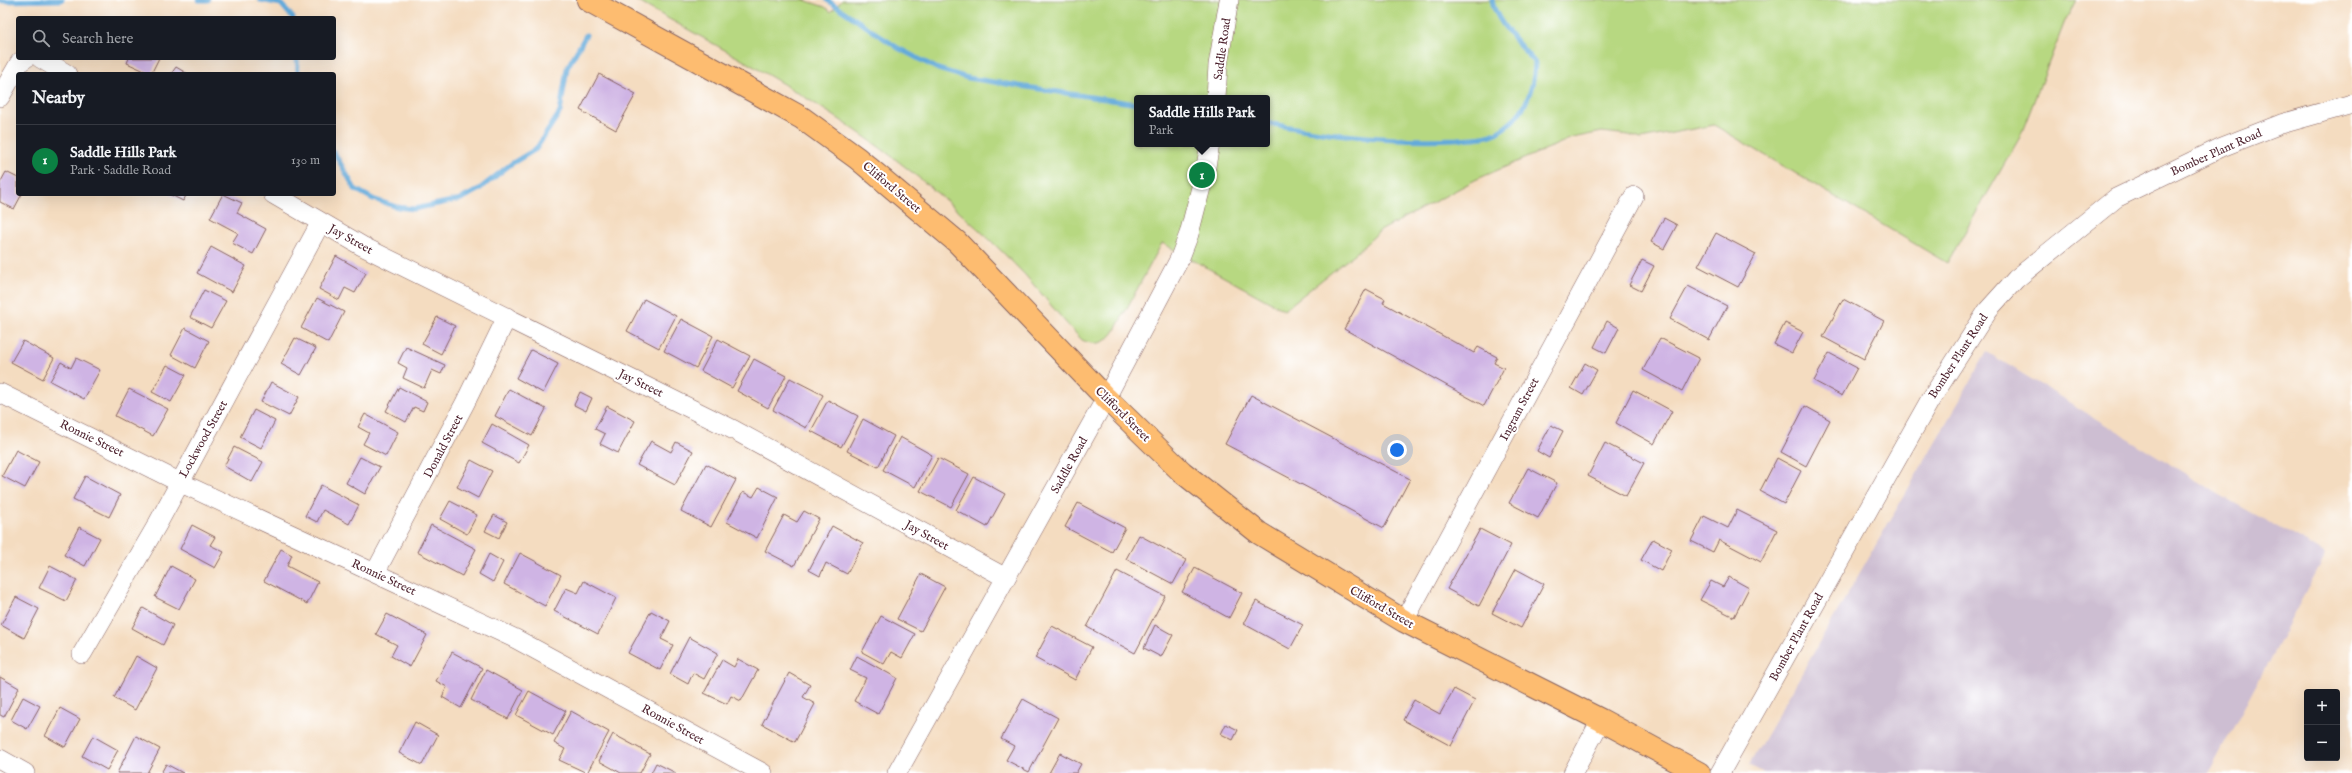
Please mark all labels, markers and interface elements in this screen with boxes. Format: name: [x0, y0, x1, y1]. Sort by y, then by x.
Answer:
search box: [16, 16, 336, 60]
street label: Saddle Road: [1211, 16, 1234, 81]
icon: search: [30, 27, 52, 49]
text: Search here: [62, 29, 133, 48]
text: Nearby: [32, 88, 85, 109]
popup: [1134, 95, 1270, 147]
text: Saddle Hills Park: [1149, 103, 1255, 122]
text: Park: [1149, 122, 1173, 139]
street label: Bomber Plant Road: [2168, 125, 2265, 179]
text: Saddle Hills Park: [70, 143, 177, 162]
text: 1: [43, 152, 47, 169]
text: 130 m: [291, 152, 320, 169]
street label: Clifford Street: [859, 159, 924, 216]
pin: 1: [1189, 160, 1215, 190]
text: Park · Saddle Road: [70, 162, 171, 179]
street label: Jay Street: [324, 220, 375, 259]
street label: Bomber Plant Road: [1925, 310, 1992, 402]
street label: Jay Street: [614, 365, 666, 402]
street label: Ingram Street: [1497, 375, 1542, 443]
street label: Clifford Street: [1092, 384, 1153, 445]
street label: Lockwood Street: [176, 398, 231, 481]
street label: Donald Street: [420, 412, 466, 481]
street label: Ronnie Street: [57, 416, 126, 460]
street label: Saddle Road: [1048, 434, 1091, 496]
your location: [1387, 440, 1407, 460]
street label: Jay Street: [900, 516, 951, 555]
street label: Ronnie Street: [349, 556, 418, 599]
street label: Clifford Street: [1347, 583, 1417, 632]
street label: Bomber Plant Road: [1766, 590, 1827, 684]
map controls: [2304, 689, 2340, 761]
button: +: [2304, 689, 2340, 725]
street label: Ronnie Street: [639, 701, 707, 748]
button: −: [2304, 725, 2340, 761]

